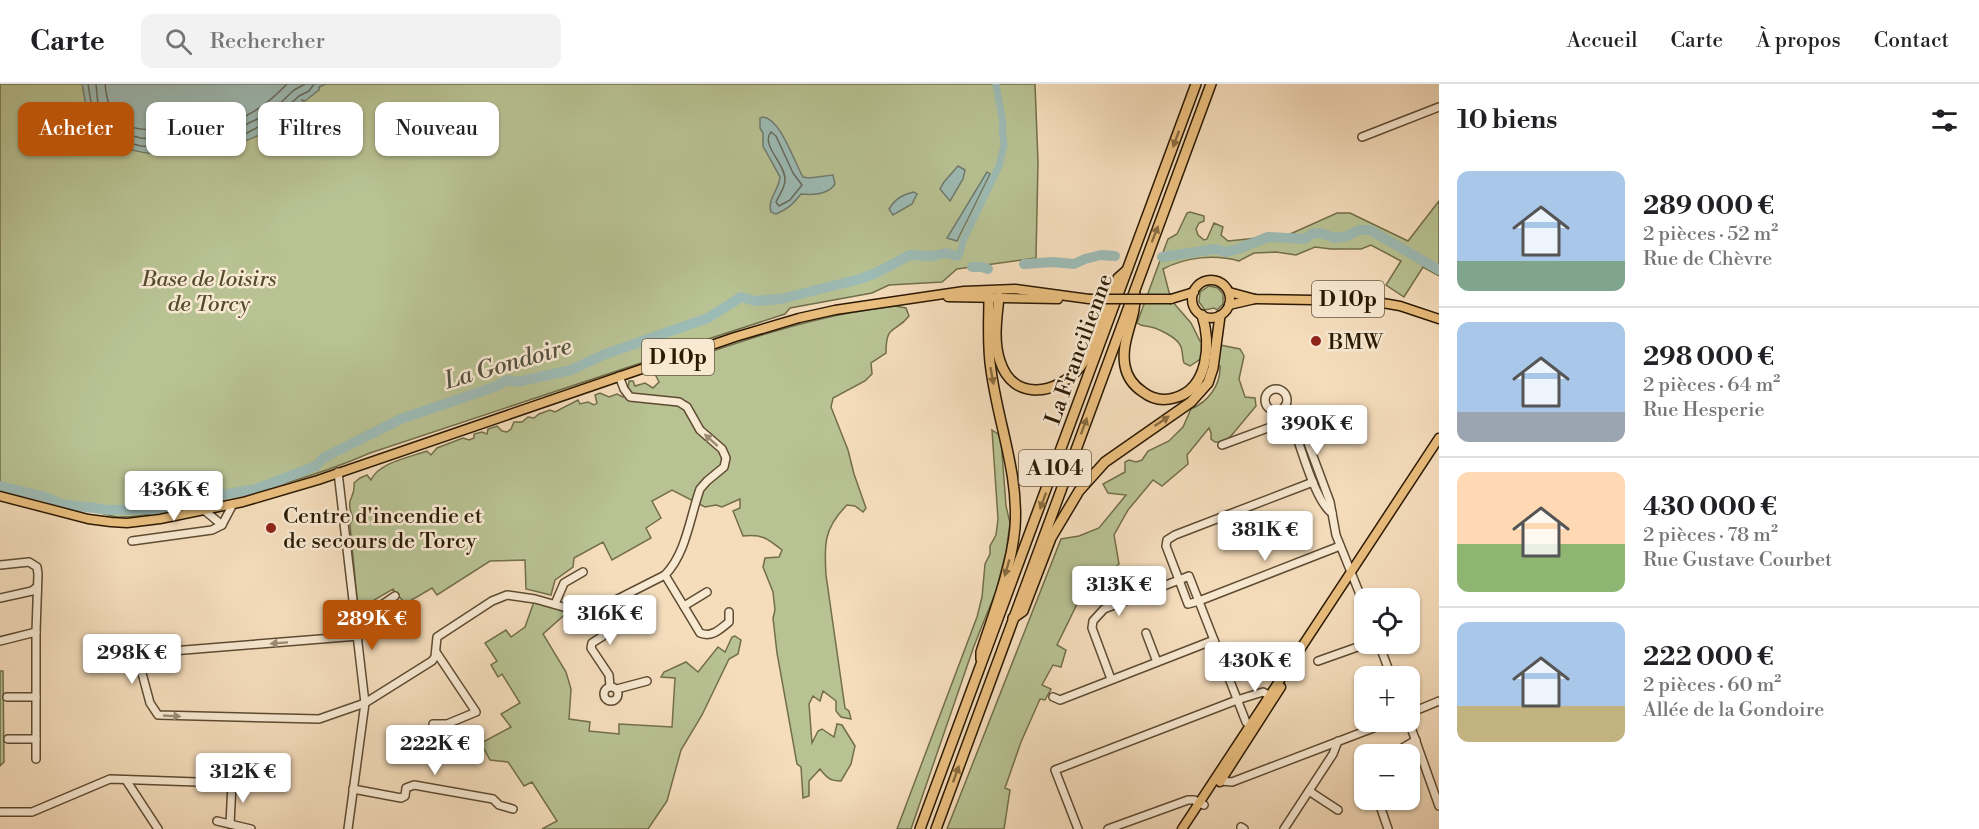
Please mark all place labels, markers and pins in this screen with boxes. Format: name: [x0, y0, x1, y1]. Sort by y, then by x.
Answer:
place label: BMW: [1327, 329, 1384, 356]
marker: BMW: [1309, 334, 1323, 348]
pin: 390K €: [1268, 405, 1366, 456]
pin: 436K €: [125, 471, 223, 522]
place label: Centre d'incendie et de secours de Torcy: [283, 503, 483, 555]
pin: 381K €: [1216, 511, 1314, 562]
marker: Centre d'incendie et de secours de Torcy: [264, 521, 278, 535]
pin: 313K €: [1070, 566, 1168, 617]
pin: 316K €: [561, 595, 659, 646]
pin: 289K €: [323, 600, 421, 651]
pin: 298K €: [83, 634, 181, 685]
pin: 430K €: [1206, 642, 1304, 693]
pin: 222K €: [386, 725, 484, 776]
pin: 312K €: [194, 753, 292, 804]

